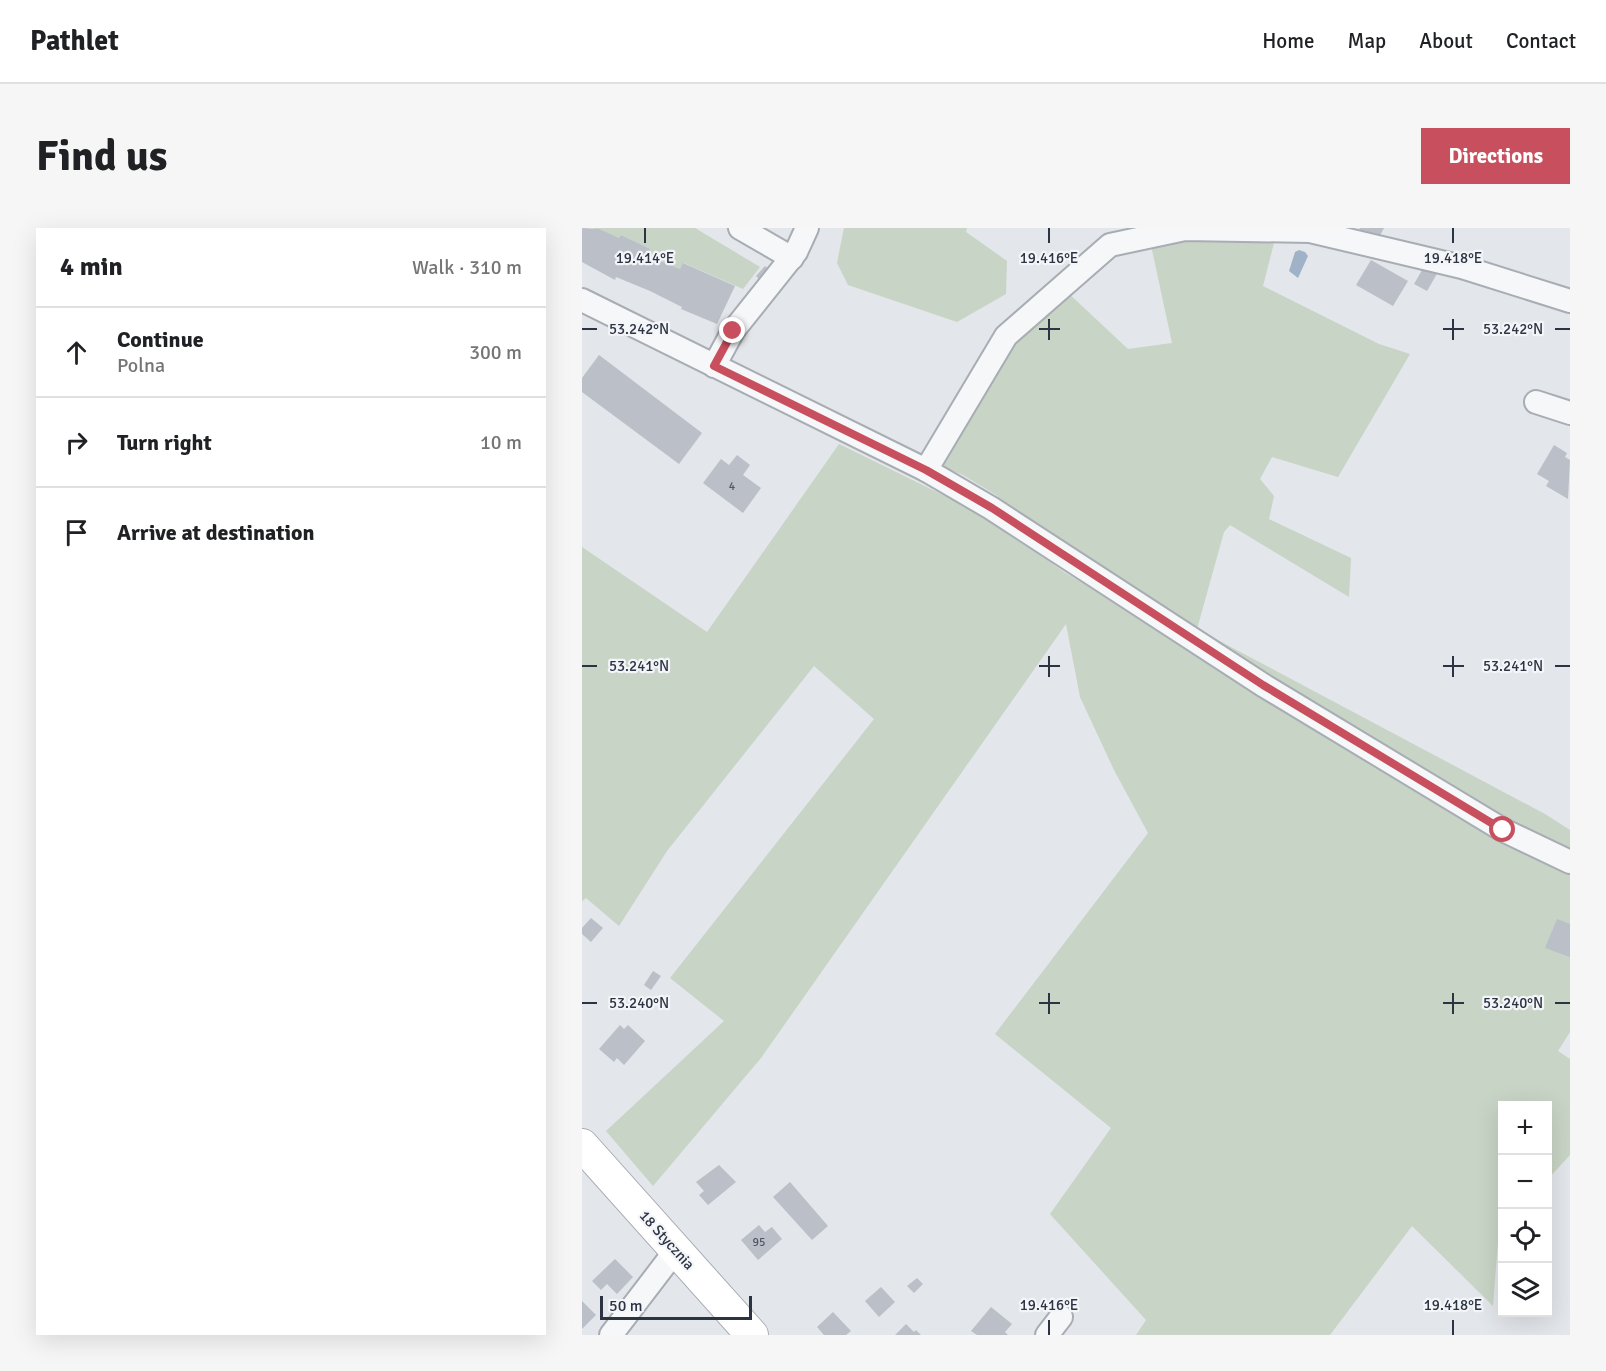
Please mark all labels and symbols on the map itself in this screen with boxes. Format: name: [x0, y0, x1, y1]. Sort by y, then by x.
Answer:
text: 19.414°E: [616, 249, 674, 267]
text: 19.416°E: [1020, 249, 1078, 267]
text: 19.418°E: [1424, 249, 1482, 267]
route end: [719, 317, 745, 343]
text: 53.242°N: [609, 320, 669, 338]
text: 53.242°N: [1483, 320, 1543, 338]
house number: 4: [729, 479, 736, 494]
text: 53.241°N: [609, 657, 669, 675]
text: 53.241°N: [1483, 657, 1543, 675]
route start: [1489, 816, 1515, 842]
text: 53.240°N: [609, 994, 669, 1012]
text: 53.240°N: [1483, 994, 1543, 1012]
street label: 18 Stycznia: [636, 1207, 698, 1273]
house number: 95: [753, 1235, 765, 1250]
scale bar: [600, 1293, 752, 1320]
text: 19.416°E: [1020, 1296, 1078, 1314]
text: 19.418°E: [1424, 1296, 1482, 1314]

